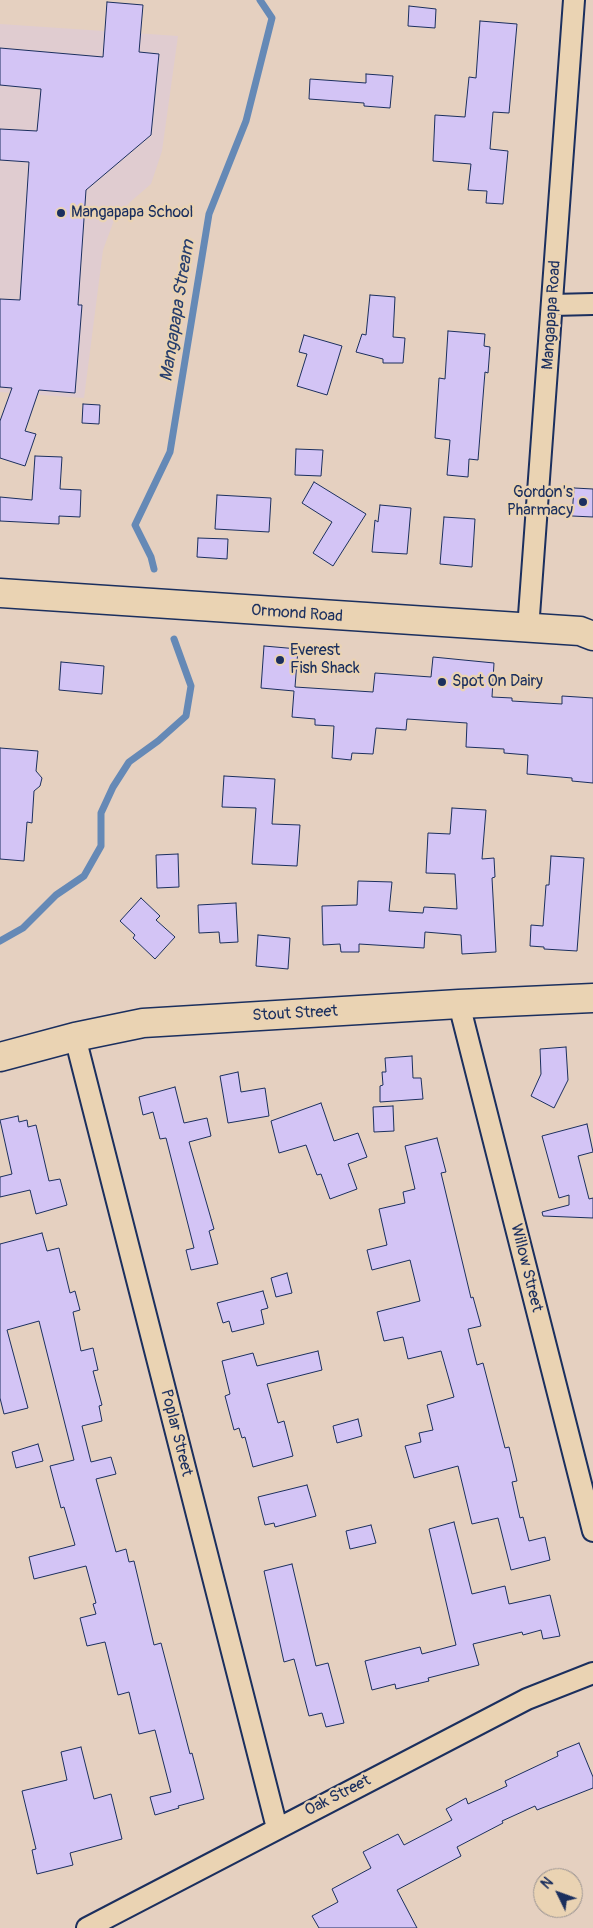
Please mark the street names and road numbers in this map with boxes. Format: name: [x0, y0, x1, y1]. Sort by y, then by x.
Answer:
street label: Mangapapa Road: [539, 260, 565, 370]
street label: Ormond Road: [250, 601, 344, 627]
street label: Stout Street: [252, 1002, 338, 1026]
street label: Willow Street: [506, 1222, 546, 1314]
street label: Poplar Street: [156, 1388, 196, 1478]
street label: Oak Street: [302, 1771, 374, 1821]

